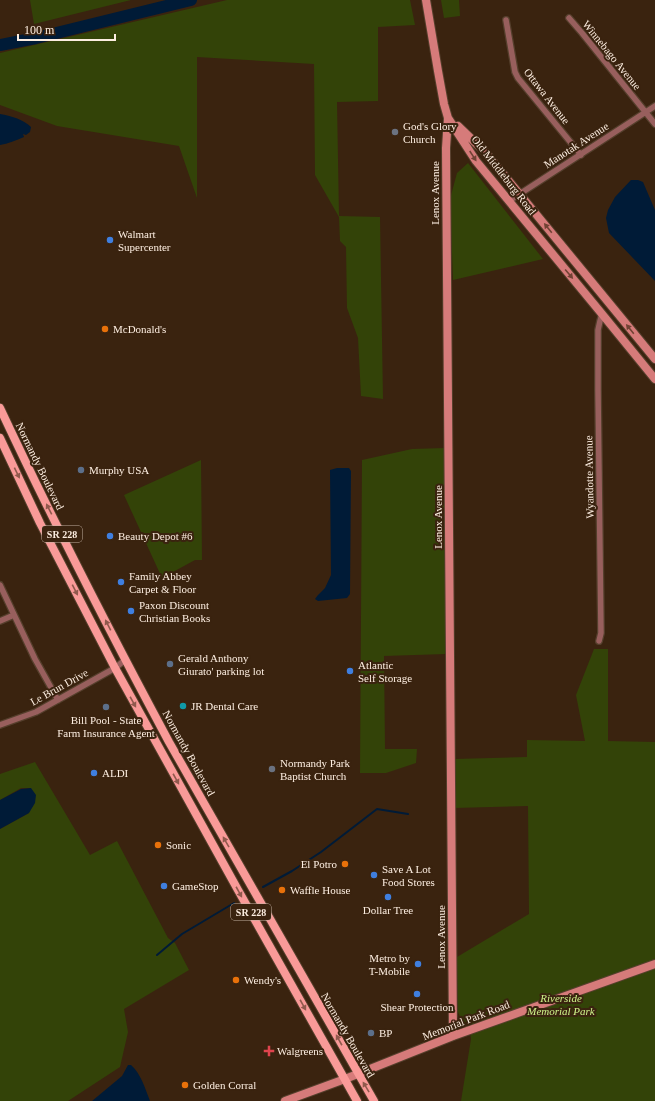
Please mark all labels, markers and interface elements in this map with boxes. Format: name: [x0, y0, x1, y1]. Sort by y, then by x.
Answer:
scale bar: [18, 16, 115, 42]
street label: Winnebago Avenue: [580, 18, 644, 92]
text: 100 m: [24, 23, 55, 37]
street label: Ottawa Avenue: [522, 66, 573, 126]
place label: God's Glory Church: [403, 120, 457, 145]
street label: Manotak Avenue: [541, 120, 611, 170]
marker: God's Glory Church: [390, 127, 400, 137]
street label: Old Middleburg Road: [469, 133, 539, 217]
one-way arrow: [469, 151, 477, 161]
street label: Lenox Avenue: [429, 161, 441, 225]
one-way arrow: [543, 223, 552, 234]
place label: Walmart Supercenter: [118, 228, 171, 253]
marker: Walmart Supercenter: [105, 235, 115, 245]
one-way arrow: [565, 269, 574, 280]
place label: McDonald's: [113, 323, 166, 335]
one-way arrow: [626, 323, 635, 334]
marker: McDonald's: [100, 324, 110, 334]
street label: Normandy Boulevard: [14, 420, 67, 512]
street label: Wyandotte Avenue: [582, 435, 596, 519]
place label: Murphy USA: [89, 464, 149, 476]
marker: Murphy USA: [76, 465, 86, 475]
one-way arrow: [14, 468, 20, 479]
street label: Lenox Avenue: [432, 485, 444, 549]
one-way arrow: [46, 503, 52, 515]
road number: SR 228: [42, 526, 82, 542]
place label: Beauty Depot #6: [118, 530, 193, 542]
marker: Beauty Depot #6: [105, 531, 115, 541]
place label: Family Abbey Carpet & Floor: [129, 570, 197, 595]
marker: Family Abbey Carpet & Floor: [116, 577, 126, 587]
one-way arrow: [71, 584, 78, 596]
place label: Paxon Discount Christian Books: [139, 599, 210, 624]
marker: Paxon Discount Christian Books: [126, 606, 136, 616]
one-way arrow: [105, 619, 111, 631]
place label: Gerald Anthony Giurato' parking lot: [178, 652, 264, 677]
marker: Gerald Anthony Giurato' parking lot: [165, 659, 175, 669]
place label: Atlantic Self Storage: [358, 659, 412, 684]
street label: Le Brun Drive: [28, 666, 90, 708]
marker: Atlantic Self Storage: [345, 666, 355, 676]
one-way arrow: [130, 696, 137, 708]
place label: JR Dental Care: [191, 700, 258, 712]
marker: JR Dental Care: [178, 701, 188, 711]
marker: Bill Pool - State Farm Insurance Agent: [101, 702, 111, 712]
street label: Normandy Boulevard: [161, 708, 218, 798]
place label: Bill Pool - State Farm Insurance Agent: [57, 714, 155, 739]
place label: Normandy Park Baptist Church: [280, 757, 350, 782]
marker: Normandy Park Baptist Church: [267, 764, 277, 774]
place label: ALDI: [102, 767, 129, 779]
marker: ALDI: [89, 768, 99, 778]
one-way arrow: [172, 773, 179, 785]
one-way arrow: [223, 836, 229, 848]
place label: Sonic: [166, 839, 191, 851]
marker: Sonic: [153, 840, 163, 850]
place label: El Potro: [301, 858, 337, 870]
marker: El Potro: [340, 859, 350, 869]
place label: Save A Lot Food Stores: [382, 863, 435, 888]
marker: Save A Lot Food Stores: [369, 870, 379, 880]
place label: GameStop: [172, 880, 219, 892]
marker: GameStop: [159, 881, 169, 891]
place label: Waffle House: [290, 884, 350, 896]
marker: Waffle House: [277, 885, 287, 895]
one-way arrow: [236, 886, 243, 898]
marker: Dollar Tree: [383, 892, 393, 902]
road number: SR 228: [231, 904, 271, 920]
place label: Dollar Tree: [363, 904, 413, 916]
street label: Lenox Avenue: [435, 905, 447, 969]
place label: Metro by T-Mobile: [369, 952, 410, 977]
marker: Metro by T-Mobile: [413, 959, 423, 969]
place label: Wendy's: [244, 974, 281, 986]
marker: Wendy's: [231, 975, 241, 985]
marker: Shear Protection: [412, 989, 422, 999]
street label: Normandy Boulevard: [319, 991, 377, 1080]
park label: Riverside Memorial Park: [526, 992, 596, 1017]
street label: Memorial Park Road: [421, 998, 512, 1042]
one-way arrow: [300, 999, 307, 1011]
place label: Shear Protection: [380, 1001, 454, 1013]
place label: BP: [379, 1027, 392, 1039]
marker: BP: [366, 1028, 376, 1038]
one-way arrow: [335, 1034, 342, 1046]
place label: Walgreens: [277, 1045, 323, 1057]
marker: Walgreens: [264, 1046, 274, 1056]
place label: Golden Corral: [193, 1079, 256, 1091]
marker: Golden Corral: [180, 1080, 190, 1090]
one-way arrow: [362, 1081, 369, 1093]

